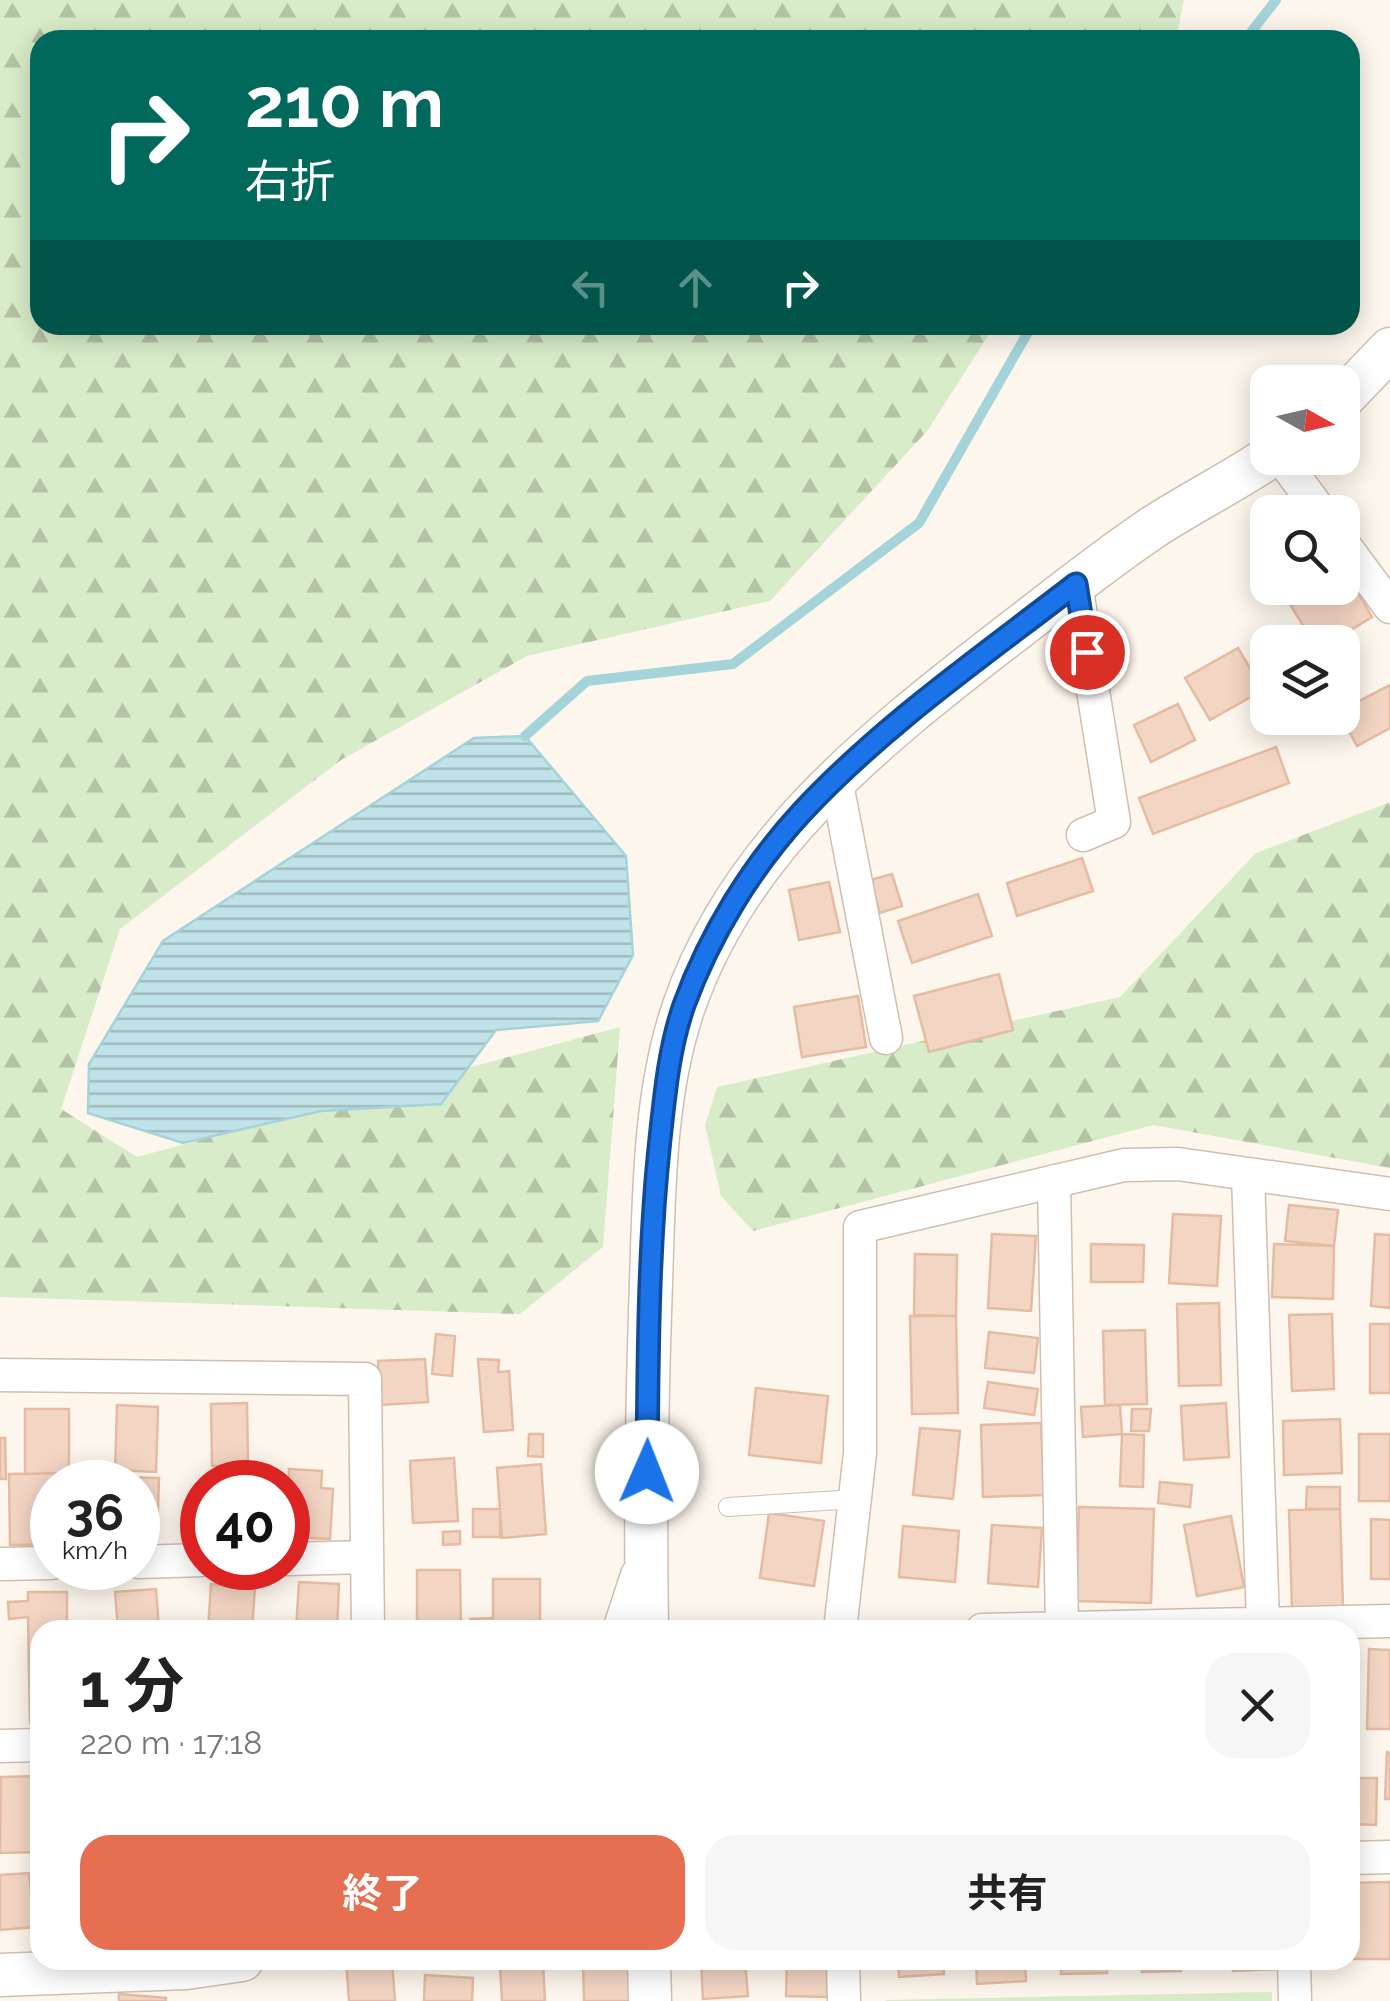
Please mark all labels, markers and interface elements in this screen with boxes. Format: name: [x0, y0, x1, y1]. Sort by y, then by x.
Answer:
text: 210 m: [245, 61, 444, 143]
icon: right: [80, 70, 210, 200]
text: 右折: [245, 155, 335, 208]
icon: left: [563, 260, 618, 315]
icon: ahead: [668, 260, 723, 315]
icon: right: [773, 260, 828, 315]
north arrow: [1250, 365, 1360, 475]
map controls: [1250, 365, 1360, 735]
button: search: [1250, 495, 1360, 605]
pin: [1045, 610, 1130, 695]
icon: arrive: [1060, 625, 1115, 680]
button: layers: [1250, 625, 1360, 735]
position arrow: [595, 1420, 699, 1524]
speed limit sign: 40: [180, 1460, 310, 1590]
text: 36: [66, 1483, 124, 1542]
text: km/h: [62, 1535, 128, 1565]
text: 1 分: [80, 1651, 184, 1721]
button: close: [1205, 1653, 1310, 1758]
text: 220 m · 17:18: [80, 1724, 262, 1761]
button: 終了: [80, 1835, 685, 1950]
button: 共有: [705, 1835, 1310, 1950]

